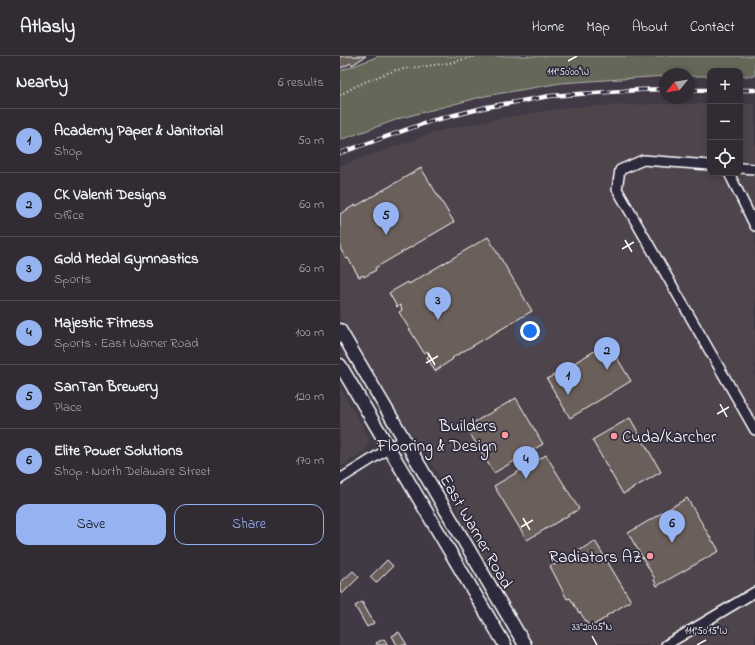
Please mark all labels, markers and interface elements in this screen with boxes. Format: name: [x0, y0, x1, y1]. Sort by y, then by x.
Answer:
text: Atlasly: [20, 14, 75, 41]
text: Home: [532, 17, 564, 38]
text: Map: [586, 17, 610, 38]
text: About: [632, 17, 668, 38]
text: Contact: [690, 17, 735, 38]
text: 111°50'00"W: [547, 65, 589, 80]
north arrow: [659, 68, 695, 104]
map controls: [707, 68, 743, 176]
button: +: [707, 68, 743, 104]
text: Nearby: [16, 70, 68, 95]
text: 6 results: [278, 73, 324, 92]
button: −: [707, 104, 743, 140]
text: Academy Paper & Janitorial: [54, 120, 223, 142]
text: 1: [27, 131, 31, 150]
text: 50 m: [298, 131, 324, 150]
button: locate: [707, 140, 743, 176]
text: Shop: [54, 142, 82, 161]
text: CK Valenti Designs: [54, 184, 166, 206]
text: 2: [26, 195, 32, 214]
text: 60 m: [299, 195, 324, 214]
pin: 5: [373, 202, 399, 235]
text: Office: [54, 206, 84, 225]
text: Gold Medal Gymnastics: [54, 248, 199, 270]
text: 3: [26, 259, 32, 278]
text: 60 m: [299, 259, 324, 278]
text: Sports: [54, 270, 91, 289]
pin: 3: [425, 287, 451, 320]
text: Majestic Fitness: [54, 312, 154, 334]
your location: [520, 321, 540, 341]
text: 4: [26, 323, 32, 342]
text: 100 m: [295, 323, 324, 342]
text: Sports · East Warner Road: [54, 334, 199, 353]
pin: 2: [594, 337, 620, 370]
pin: 1: [555, 362, 581, 395]
text: SanTan Brewery: [54, 376, 158, 398]
text: 5: [25, 387, 33, 406]
text: 120 m: [294, 387, 324, 406]
text: Place: [54, 398, 82, 417]
place label: Builders Flooring & Design: [376, 414, 497, 461]
place label: Cuda/Karcher: [622, 425, 717, 450]
marker: Builders Flooring & Design: [500, 430, 510, 440]
marker: Cuda/Karcher: [609, 431, 619, 441]
text: Elite Power Solutions: [54, 440, 183, 462]
pin: 4: [513, 446, 539, 479]
text: 6: [26, 451, 32, 470]
text: 170 m: [296, 451, 324, 470]
text: Shop · North Delaware Street: [54, 462, 211, 481]
street label: East Warner Road: [433, 470, 519, 594]
button: Save: [16, 504, 166, 545]
button: Share: [174, 504, 324, 545]
pin: 6: [659, 510, 685, 543]
place label: Radiators AZ: [549, 545, 642, 570]
marker: Radiators AZ: [645, 551, 655, 561]
text: 33°20'05"N: [572, 620, 612, 635]
text: 111°50'15"W: [685, 624, 727, 639]

